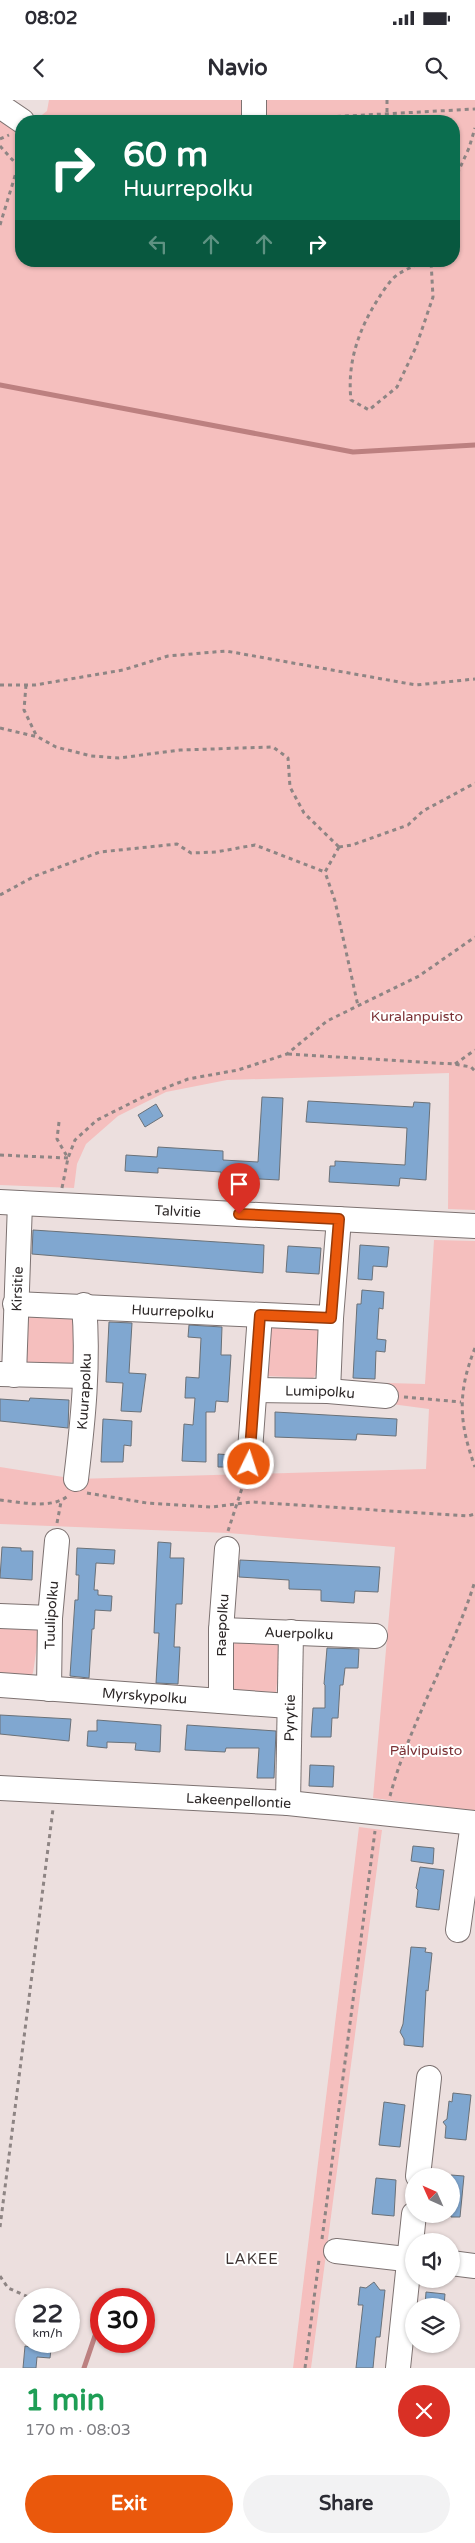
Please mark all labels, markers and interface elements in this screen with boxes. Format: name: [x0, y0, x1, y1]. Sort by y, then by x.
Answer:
text: 08:02: [25, 7, 78, 29]
icon: back: [25, 54, 53, 82]
icon: search: [422, 54, 450, 82]
text: Navio: [207, 55, 268, 81]
text: 60 m: [123, 134, 208, 176]
icon: right: [40, 135, 105, 200]
text: Huurrepolku: [123, 176, 253, 202]
icon: left: [144, 230, 172, 258]
icon: ahead: [197, 230, 225, 258]
icon: ahead: [250, 230, 278, 258]
icon: right: [303, 230, 331, 258]
park label: Kuralanpuisto: [371, 1008, 463, 1025]
pin: [218, 1163, 260, 1214]
icon: arrive: [225, 1170, 253, 1198]
street label: Talvitie: [154, 1202, 201, 1221]
street label: Kirsitie: [8, 1266, 27, 1312]
street label: Huurrepolku: [131, 1301, 215, 1322]
street label: Kuurapolku: [74, 1353, 95, 1430]
street label: Lumipolku: [285, 1382, 356, 1402]
position arrow: [222, 1437, 274, 1489]
street label: Tuulipolku: [42, 1580, 62, 1650]
street label: Raepolku: [213, 1593, 233, 1656]
street label: Auerpolku: [264, 1624, 334, 1643]
street label: Myrskypolku: [101, 1684, 188, 1708]
street label: Pyrytie: [281, 1694, 299, 1742]
park label: Pälvipuisto: [390, 1742, 462, 1759]
street label: Lakeenpellontie: [186, 1790, 292, 1812]
north arrow: [405, 2168, 460, 2222]
map controls: [405, 2168, 460, 2353]
button: sound: [405, 2233, 460, 2288]
district label: LAKEE: [225, 2250, 279, 2268]
speed limit sign: 30: [90, 2288, 155, 2353]
button: layers: [405, 2298, 460, 2353]
text: 22: [32, 2299, 63, 2329]
text: km/h: [32, 2326, 63, 2340]
text: 1 min: [25, 2382, 105, 2419]
button: close: [398, 2385, 450, 2437]
text: 170 m · 08:03: [25, 2420, 131, 2440]
button: Exit: [25, 2475, 233, 2533]
button: Share: [243, 2475, 450, 2533]

